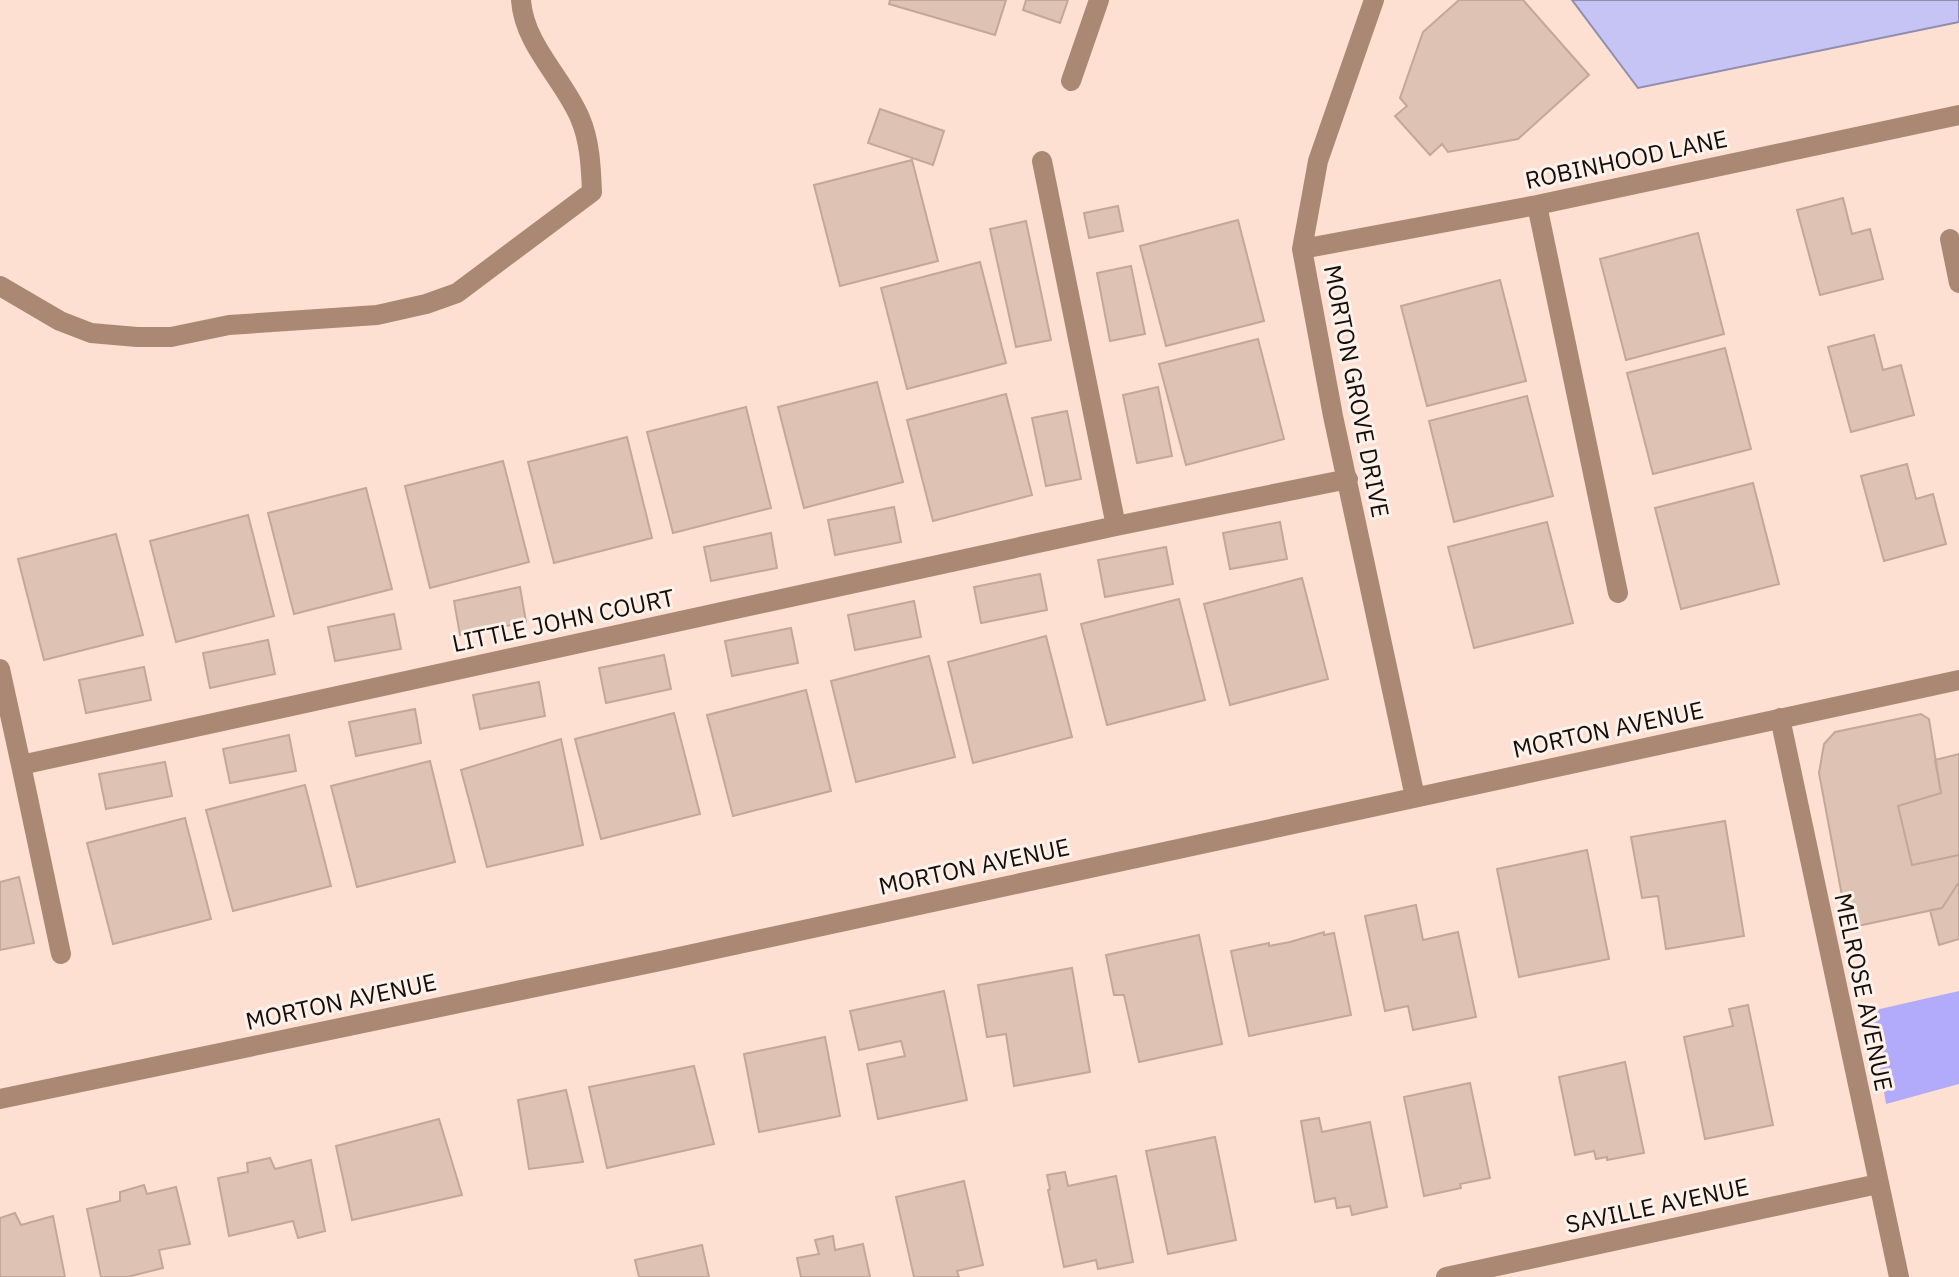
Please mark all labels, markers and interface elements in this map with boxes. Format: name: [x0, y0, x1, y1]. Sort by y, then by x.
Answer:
street label: ROBINHOOD LANE: [1522, 122, 1730, 196]
street label: MORTON GROVE DRIVE: [1317, 262, 1397, 520]
street label: LITTLE JOHN COURT: [449, 581, 677, 659]
street label: MORTON AVENUE: [1510, 693, 1706, 765]
street label: MORTON AVENUE: [876, 830, 1072, 902]
street label: MELROSE AVENUE: [1827, 890, 1901, 1094]
street label: MORTON AVENUE: [243, 965, 439, 1037]
street label: SAVILLE AVENUE: [1562, 1170, 1752, 1240]

